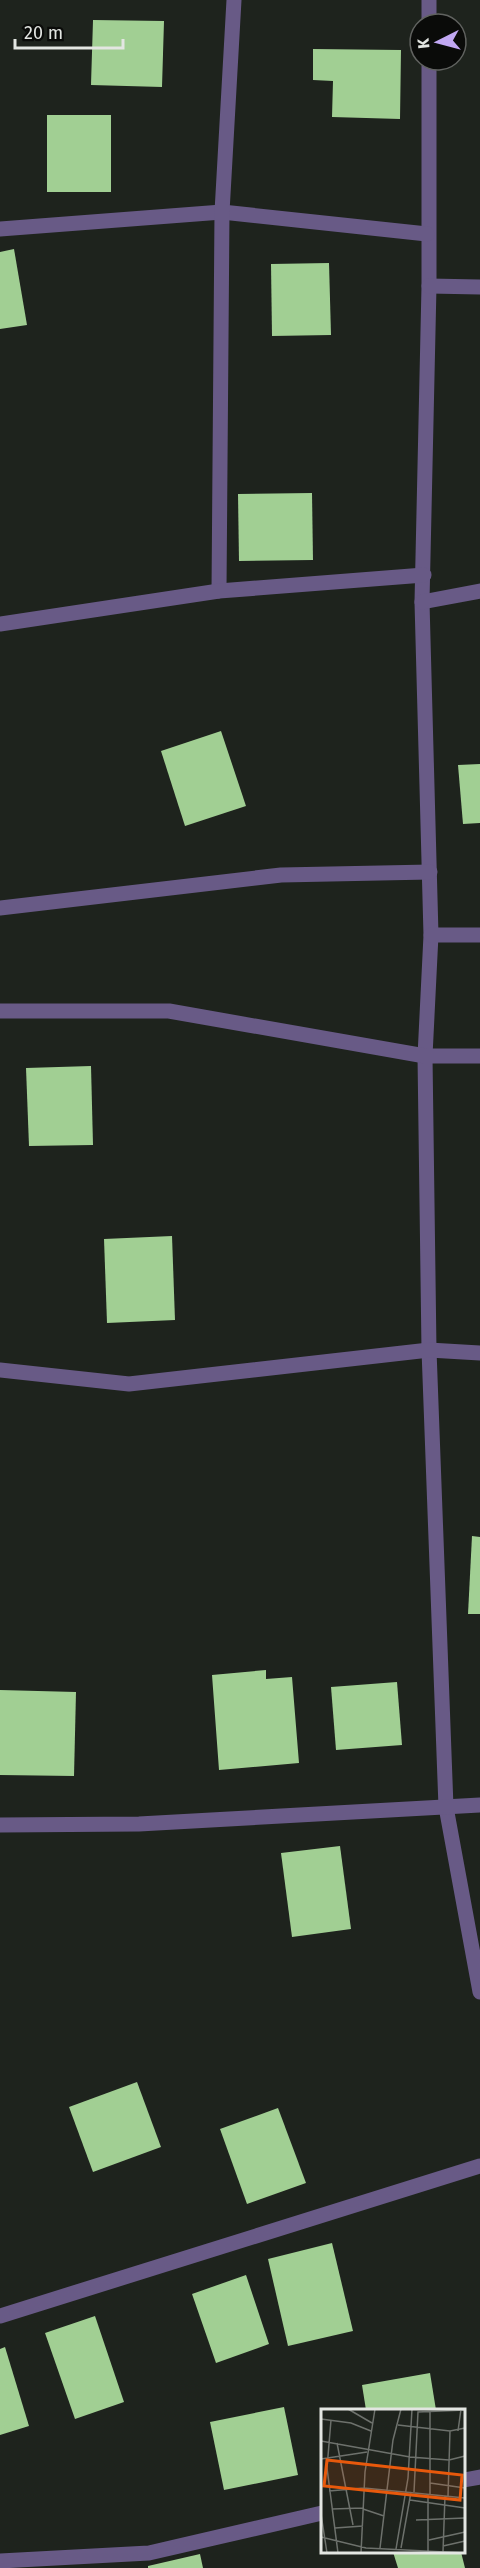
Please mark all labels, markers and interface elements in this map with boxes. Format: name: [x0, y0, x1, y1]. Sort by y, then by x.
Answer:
scale bar: [15, 12, 123, 50]
north arrow: [408, 12, 468, 72]
text: 20 m: [24, 22, 63, 44]
text: K: [414, 37, 434, 50]
inset map: [321, 2409, 465, 2553]

